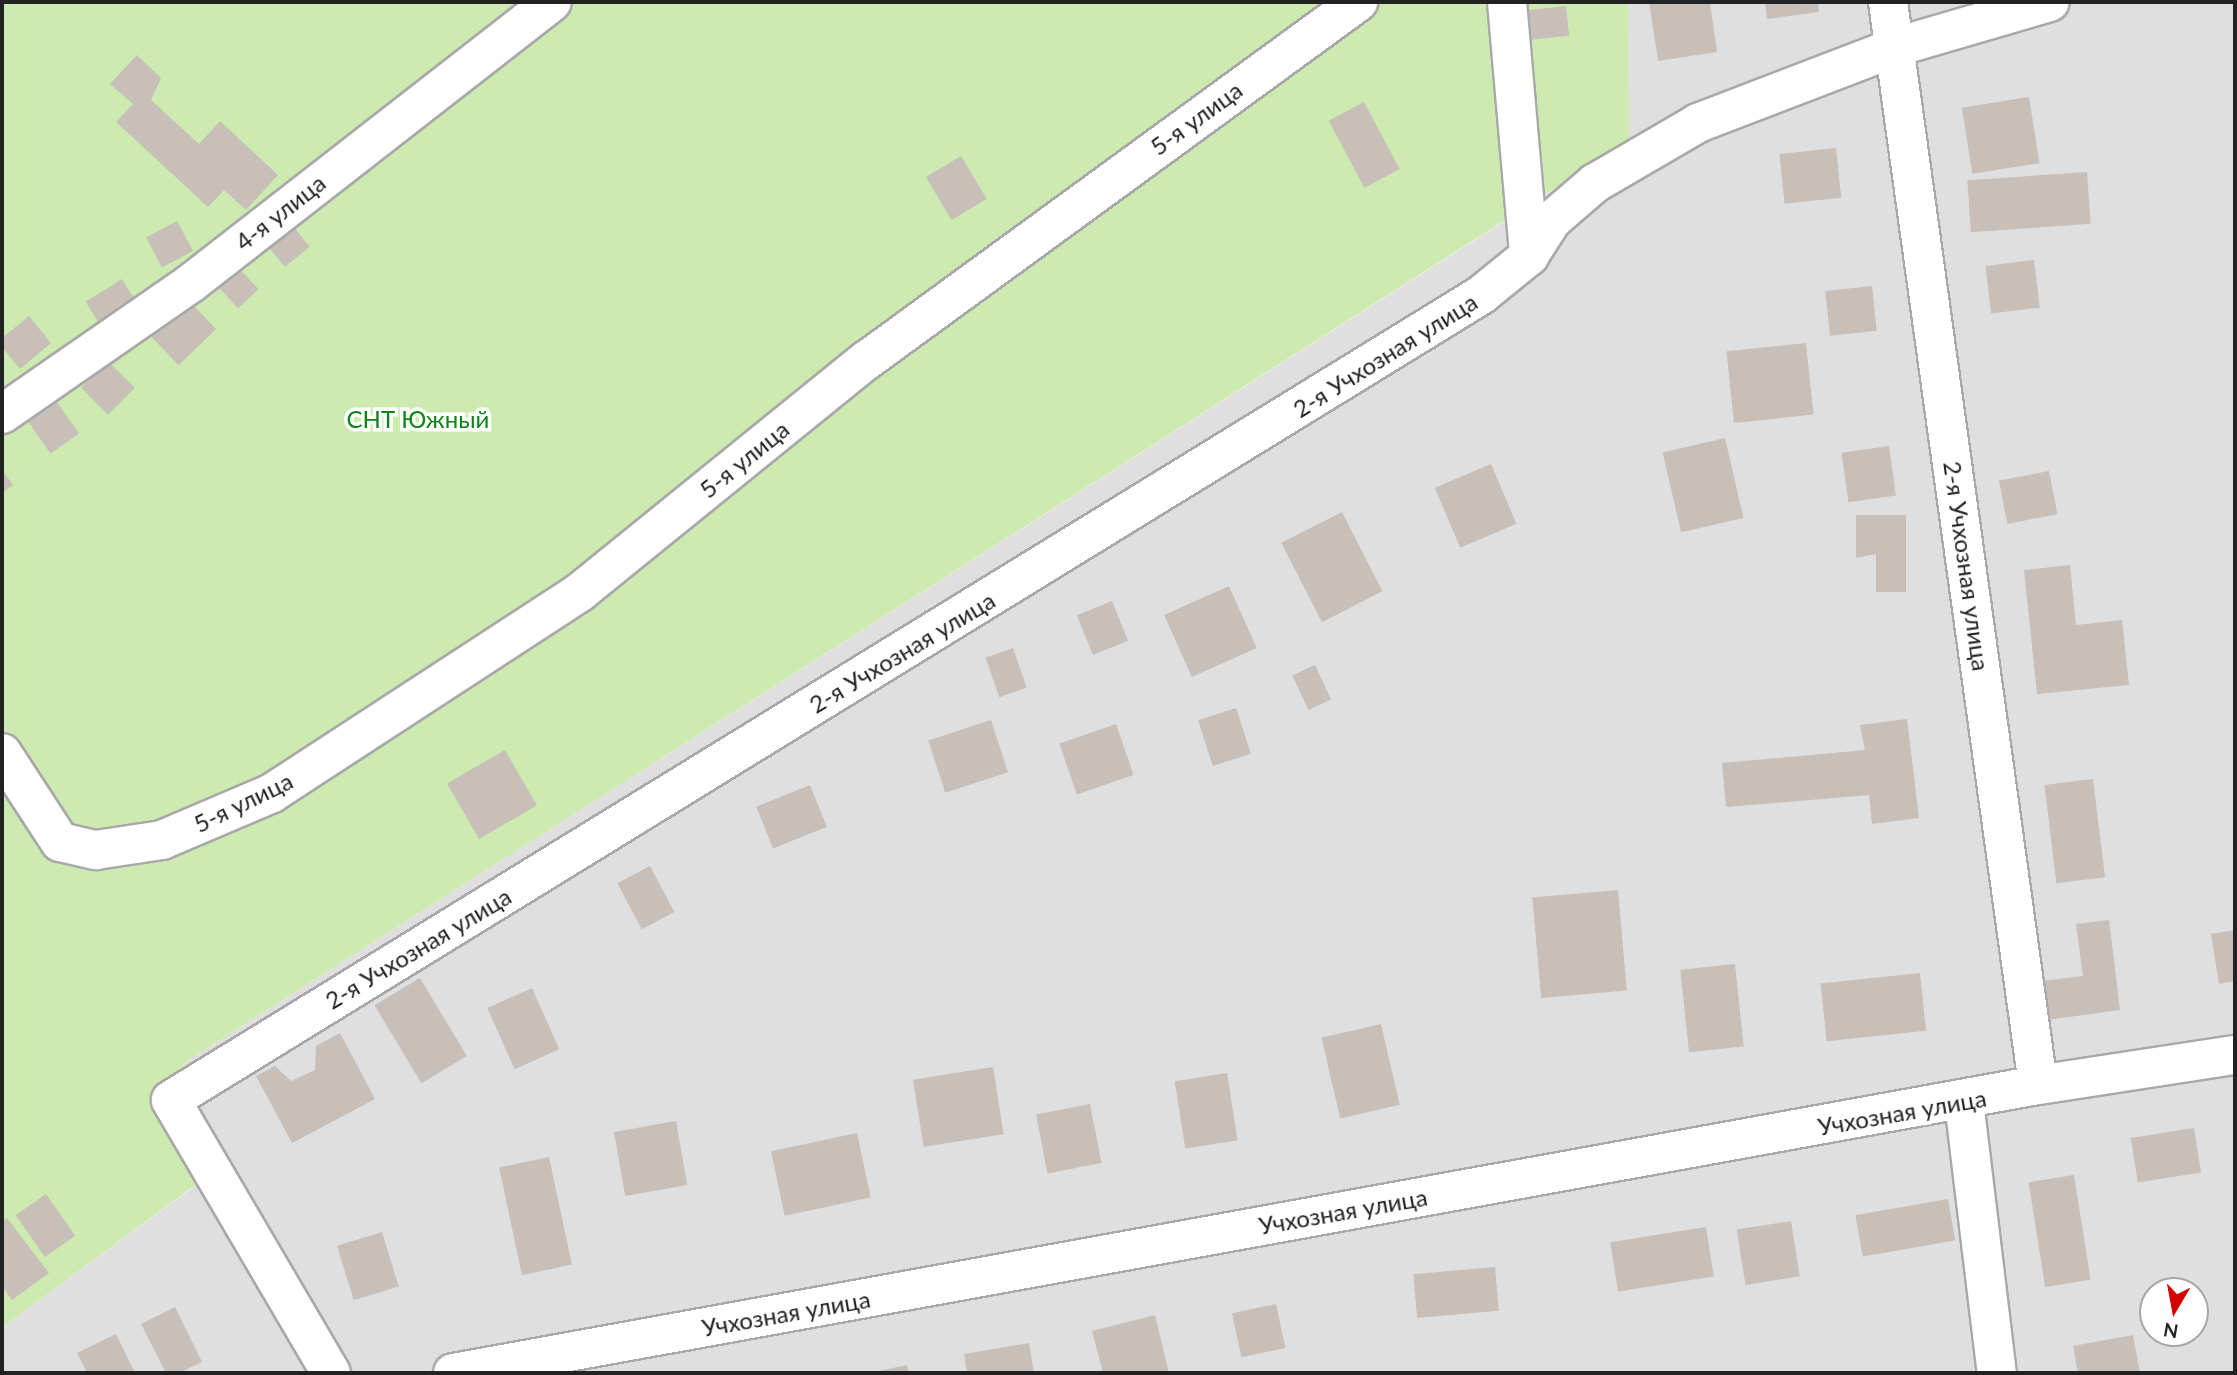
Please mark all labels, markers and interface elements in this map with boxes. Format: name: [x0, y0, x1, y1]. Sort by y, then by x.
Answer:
street label: 5-я улица: [1145, 75, 1247, 161]
street label: 4-я улица: [229, 168, 331, 256]
street label: 2-я Учхозная улица: [1288, 287, 1482, 423]
park label: СНТ Южный: [347, 405, 489, 433]
street label: 5-я улица: [694, 414, 794, 504]
street label: 2-я Учхозная улица: [1938, 459, 1996, 673]
street label: 2-я Учхозная улица: [804, 585, 1000, 719]
street label: 5-я улица: [189, 766, 297, 838]
street label: 2-я Учхозная улица: [320, 881, 516, 1015]
street label: Учхозная улица: [1815, 1083, 1989, 1141]
street label: Учхозная улица: [1256, 1182, 1430, 1240]
north arrow: [2139, 1277, 2209, 1347]
street label: Учхозная улица: [699, 1284, 873, 1342]
text: N: [2161, 1319, 2180, 1344]

